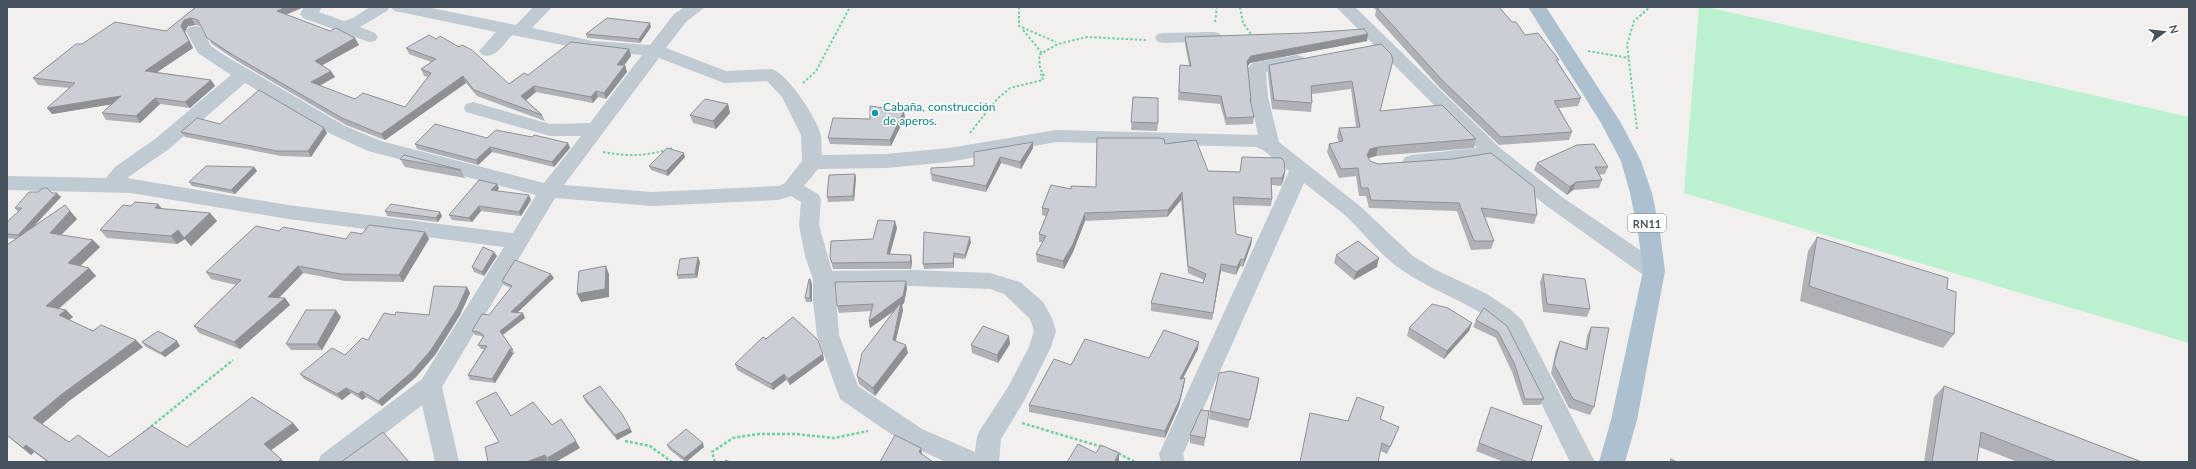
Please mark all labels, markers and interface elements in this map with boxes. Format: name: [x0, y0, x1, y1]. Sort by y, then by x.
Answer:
north arrow: [2144, 12, 2184, 52]
text: N: [2167, 24, 2182, 35]
place label: Cabaña, construcción de aperos.: [883, 99, 996, 128]
marker: Cabaña, construcción de aperos.: [870, 108, 880, 118]
road number: RN11: [1628, 214, 1666, 232]

